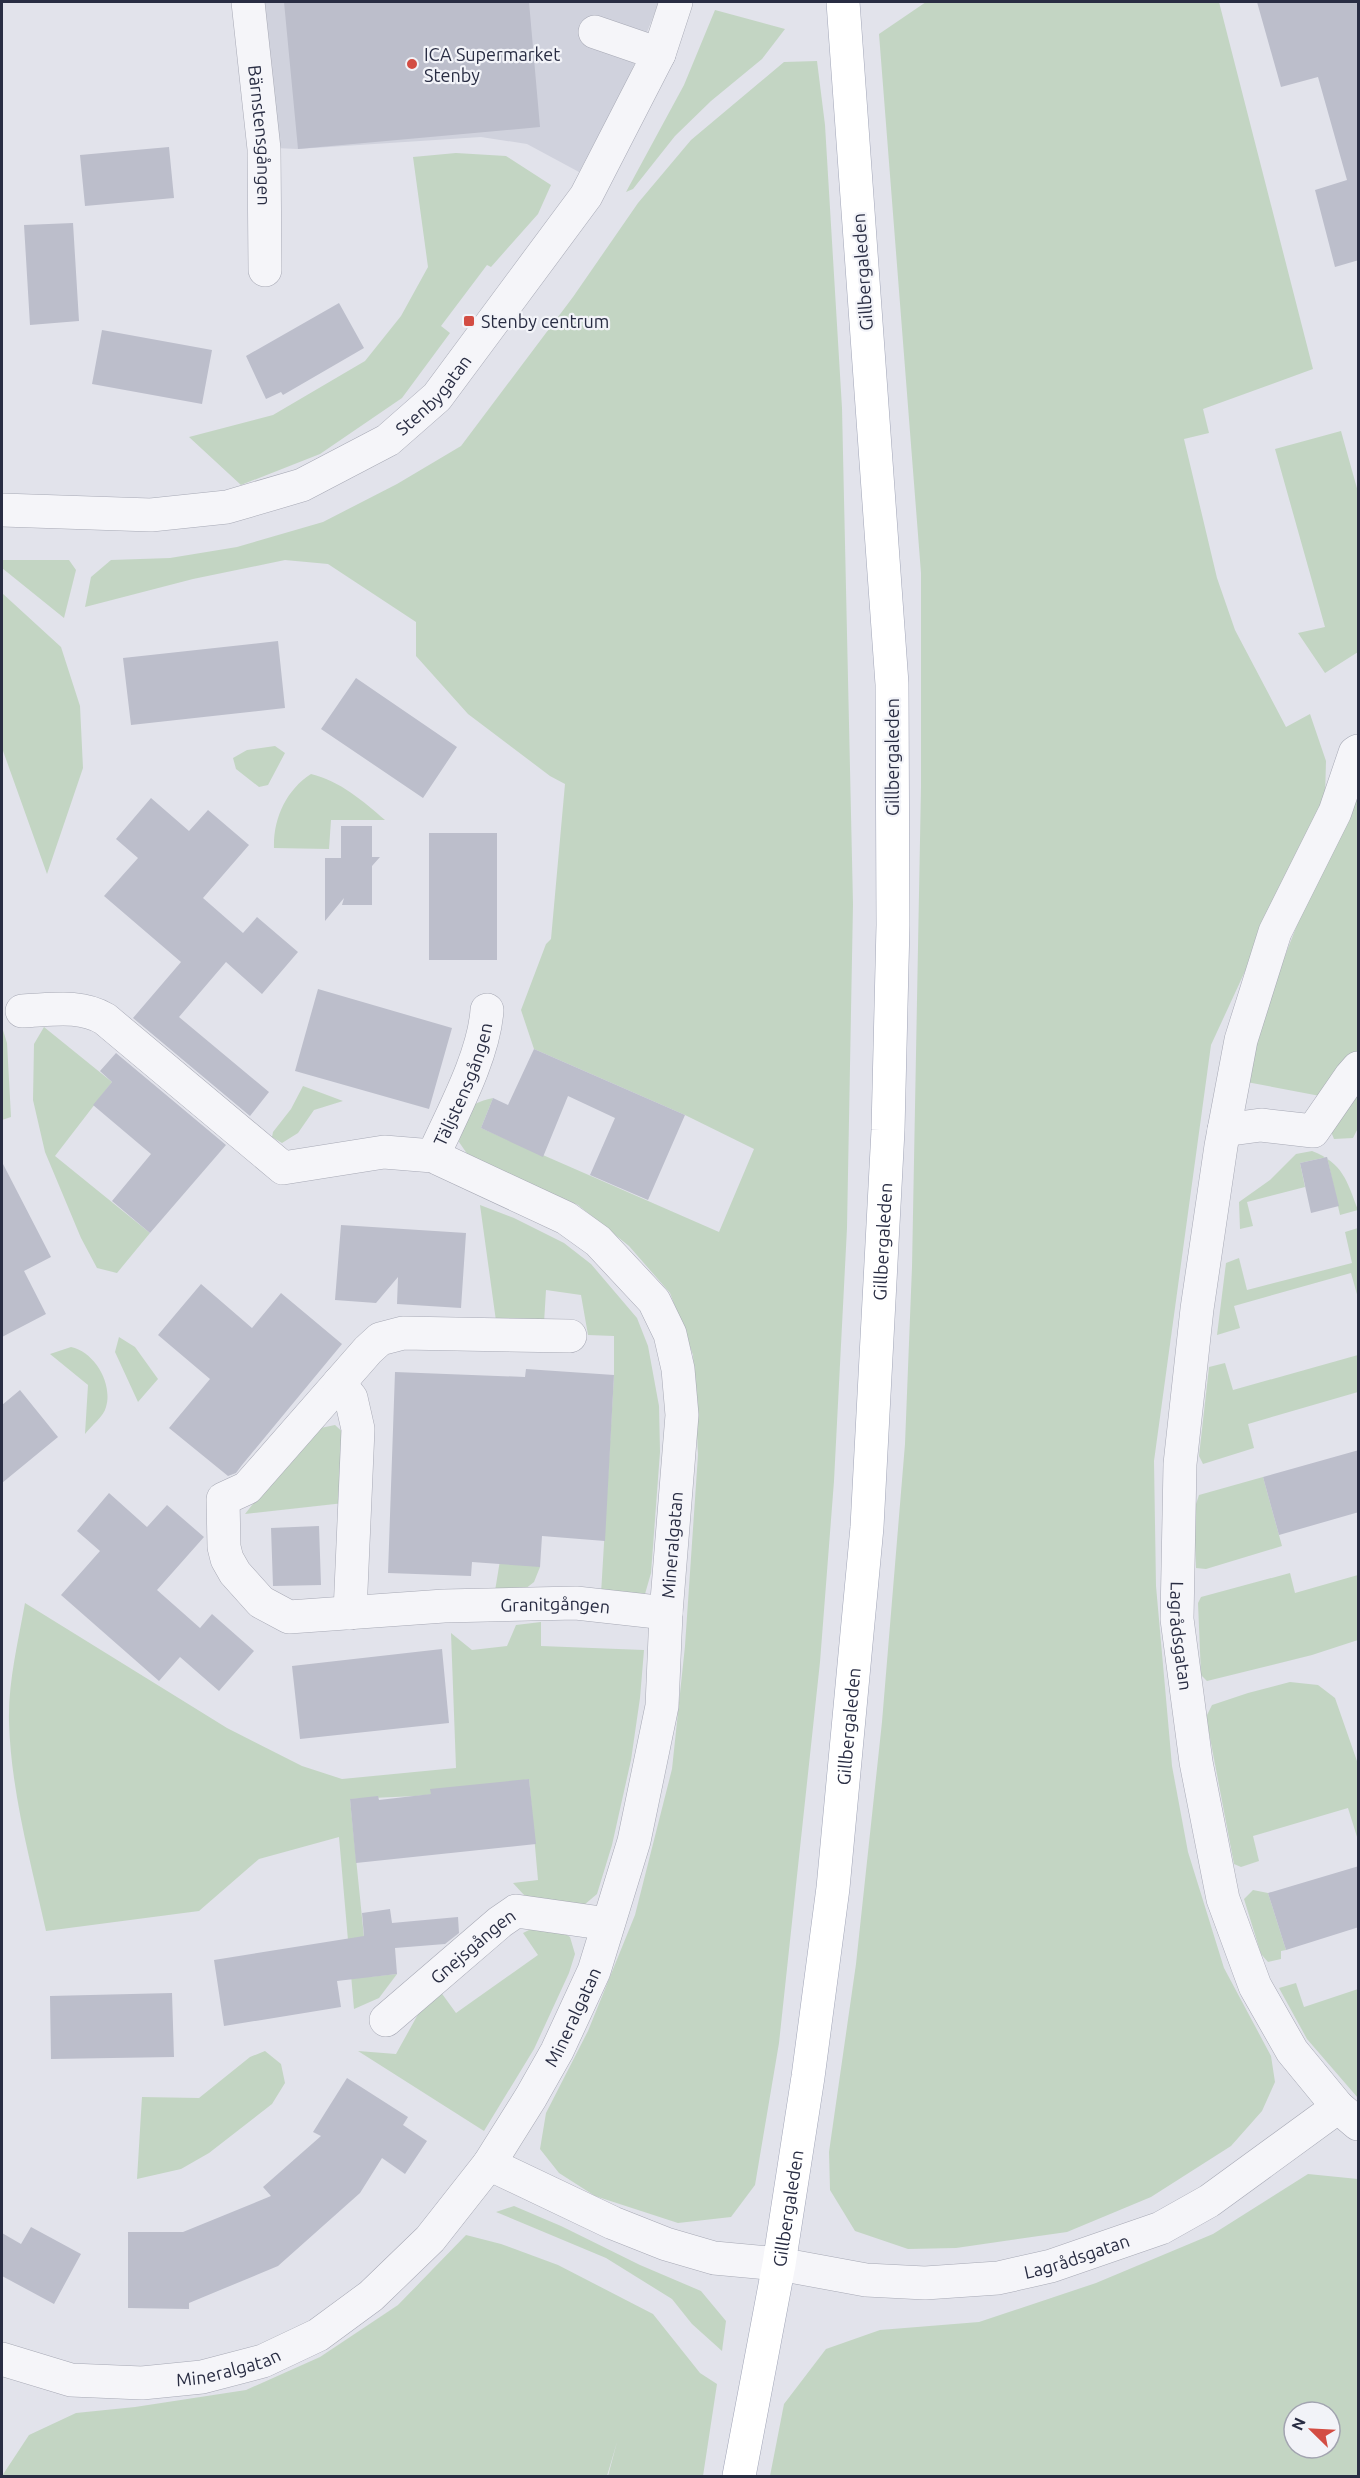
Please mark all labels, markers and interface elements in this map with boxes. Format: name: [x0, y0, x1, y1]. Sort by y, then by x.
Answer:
place label: ICA Supermarket Stenby: [424, 44, 560, 85]
marker: ICA Supermarket Stenby: [405, 57, 419, 71]
street label: Bärnstensgången: [245, 64, 274, 206]
street label: Gillbergaleden: [848, 212, 876, 332]
place label: Stenby centrum: [481, 311, 609, 331]
marker: Stenby centrum: [462, 314, 476, 328]
street label: Stenbygatan: [391, 351, 475, 439]
street label: Gillbergaleden: [882, 698, 902, 816]
street label: Täljstensgången: [429, 1021, 495, 1149]
street label: Gillbergaleden: [869, 1182, 895, 1301]
street label: Mineralgatan: [657, 1491, 686, 1599]
street label: Lagrådsgatan: [1167, 1581, 1196, 1692]
street label: Granitgången: [500, 1593, 611, 1617]
street label: Gillbergaleden: [833, 1667, 864, 1786]
street label: Gnejsgången: [426, 1905, 519, 1987]
street label: Mineralgatan: [540, 1964, 604, 2070]
street label: Gillbergaleden: [769, 2149, 807, 2268]
street label: Lagrådsgatan: [1022, 2230, 1132, 2282]
street label: Mineralgatan: [175, 2344, 284, 2390]
north arrow: [1282, 2400, 1342, 2460]
text: N: [1288, 2415, 1309, 2433]

